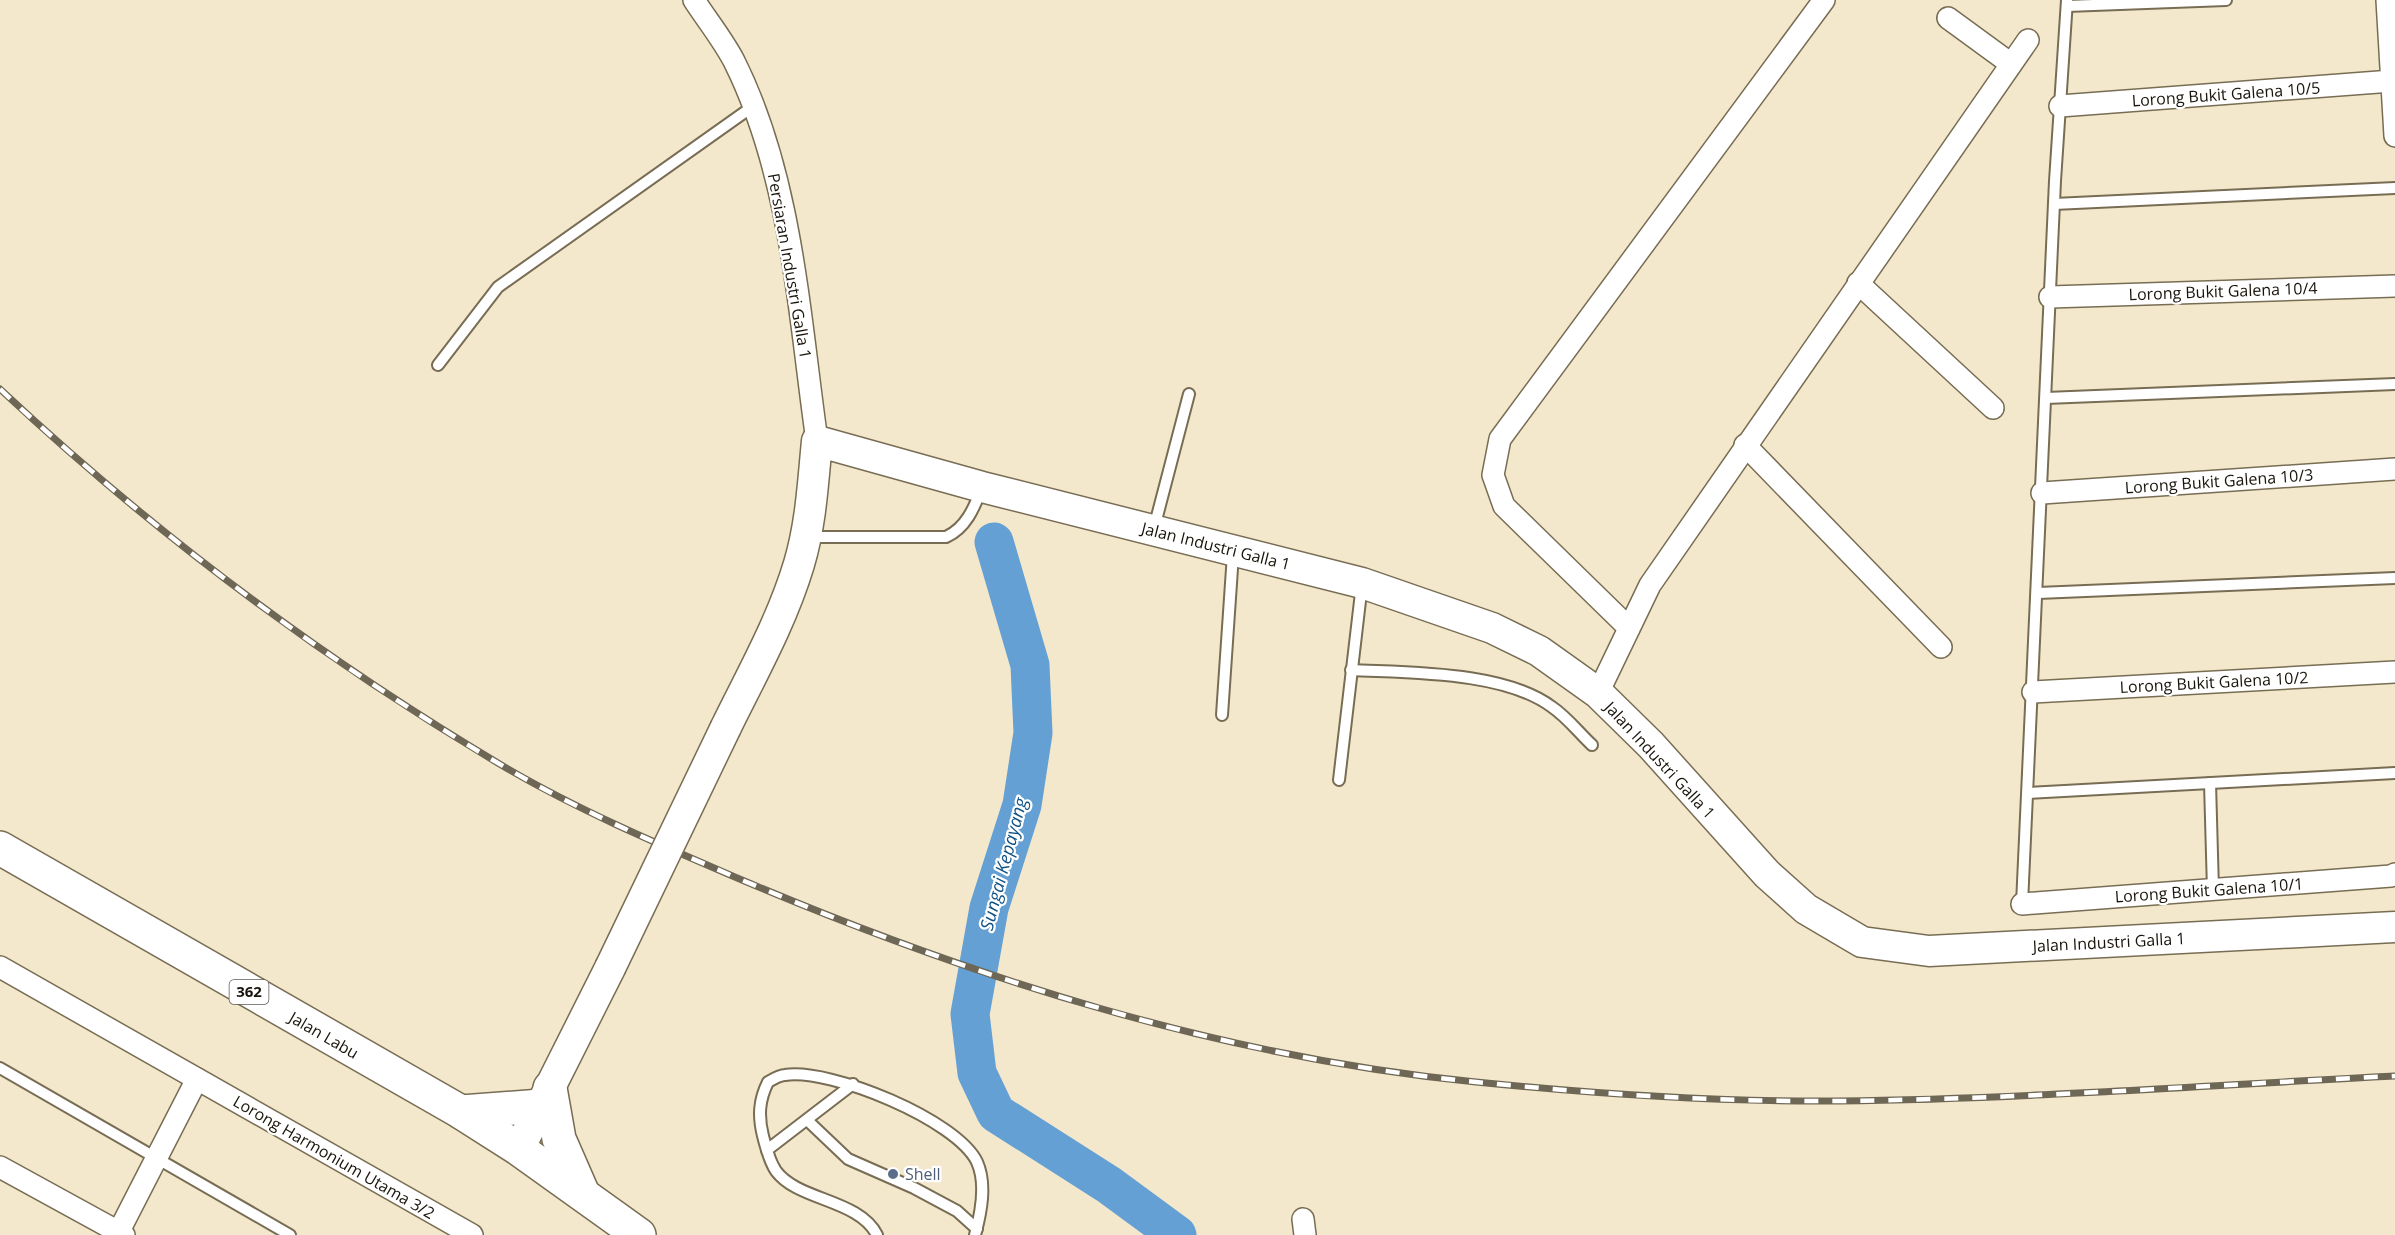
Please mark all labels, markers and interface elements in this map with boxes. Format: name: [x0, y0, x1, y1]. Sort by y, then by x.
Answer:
street label: Lorong Bukit Galena 10/5: [2131, 76, 2321, 112]
street label: Persiaran Industri Galla 1: [763, 172, 817, 360]
street label: Lorong Bukit Galena 10/4: [2128, 277, 2318, 305]
street label: Lorong Bukit Galena 10/3: [2124, 463, 2314, 499]
street label: Jalan Industri Galla 1: [1137, 516, 1293, 575]
street label: Lorong Bukit Galena 10/2: [2119, 666, 2309, 698]
street label: Jalan Industri Galla 1: [1598, 695, 1720, 823]
water label: Sungai Kepayang: [974, 794, 1032, 933]
street label: Lorong Bukit Galena 10/1: [2114, 872, 2304, 908]
street label: Jalan Industri Galla 1: [2030, 927, 2186, 957]
road number: 362: [230, 980, 268, 1004]
street label: Jalan Labu: [283, 1005, 363, 1064]
street label: Lorong Harmonium Utama 3/2: [229, 1090, 439, 1224]
place label: Shell: [905, 1163, 941, 1185]
marker: Shell: [886, 1167, 900, 1181]

